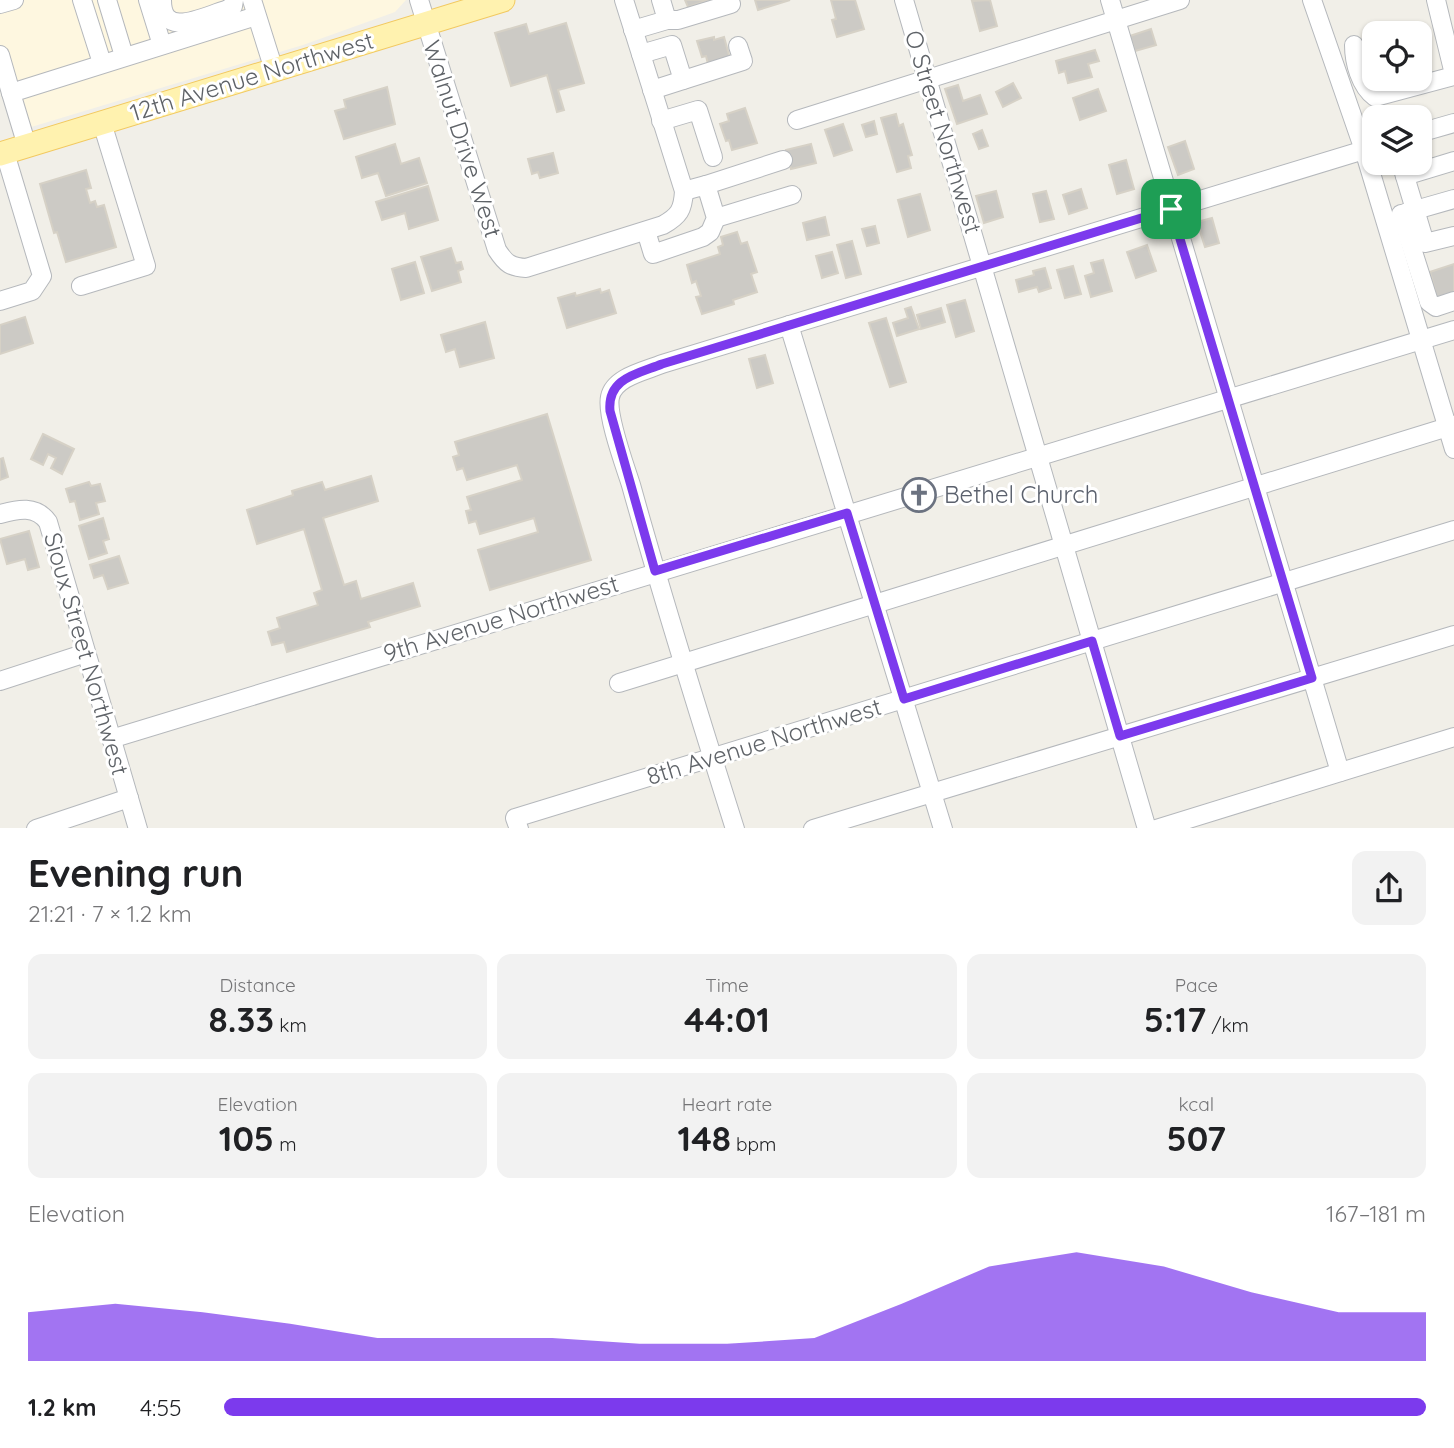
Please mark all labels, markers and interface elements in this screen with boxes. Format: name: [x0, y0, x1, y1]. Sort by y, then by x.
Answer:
map controls: [1362, 21, 1432, 175]
button: locate: [1362, 21, 1432, 91]
street label: 12th Avenue Northwest: [126, 25, 377, 127]
street label: O Street Northwest: [899, 26, 989, 237]
street label: Walnut Drive West: [417, 36, 509, 241]
button: layers: [1362, 105, 1432, 175]
pin: [1141, 179, 1201, 239]
icon: arrive: [1152, 190, 1190, 228]
church icon: Bethel Church: [900, 476, 938, 514]
place label: Bethel Church: [944, 479, 1098, 509]
street label: Sioux Street Northwest: [38, 529, 136, 779]
street label: 9th Avenue Northwest: [379, 568, 622, 668]
street label: 8th Avenue Northwest: [643, 691, 885, 791]
text: Evening run: [28, 849, 243, 897]
button: share: [1352, 851, 1426, 925]
text: 21:21 · 7 × 1.2 km: [28, 899, 192, 928]
text: Distance: [220, 973, 296, 997]
text: Time: [705, 973, 749, 997]
text: Pace: [1175, 973, 1218, 997]
text: 8.33: [209, 997, 274, 1041]
text: 44:01: [684, 997, 770, 1041]
text: 5:17: [1144, 997, 1206, 1041]
text: km: [274, 1013, 307, 1037]
text: /km: [1206, 1013, 1249, 1037]
text: Elevation: [218, 1092, 298, 1116]
text: Heart rate: [682, 1092, 772, 1116]
text: kcal: [1179, 1092, 1214, 1116]
text: 105: [219, 1116, 274, 1160]
text: 148: [678, 1116, 731, 1160]
text: 507: [1167, 1116, 1226, 1160]
text: m: [274, 1132, 297, 1156]
text: bpm: [731, 1132, 776, 1156]
text: Elevation: [28, 1199, 125, 1228]
text: 167–181 m: [1326, 1199, 1426, 1228]
text: 1.2 km: [28, 1393, 97, 1422]
text: 4:55: [140, 1393, 182, 1422]

